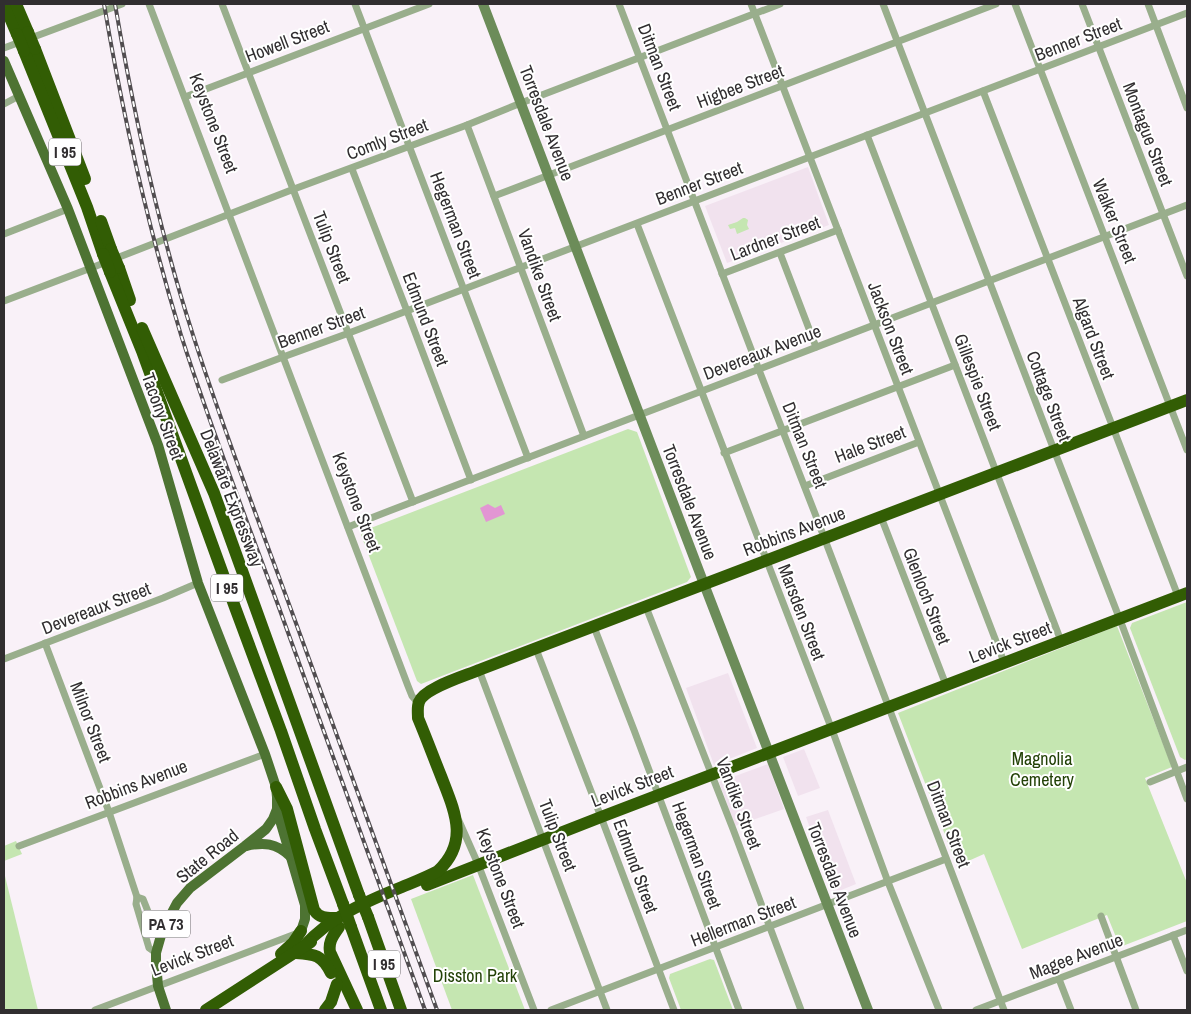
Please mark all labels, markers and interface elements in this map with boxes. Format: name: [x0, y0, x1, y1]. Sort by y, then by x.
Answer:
street label: Benner Street: [1031, 11, 1125, 67]
street label: Howell Street: [242, 14, 332, 68]
street label: Ditman Street: [632, 20, 688, 114]
street label: Higbee Street: [693, 58, 787, 114]
street label: Torresdale Avenue: [513, 62, 581, 184]
street label: Keystone Street: [184, 69, 244, 177]
street label: Montague Street: [1117, 79, 1179, 189]
street label: Comly Street: [343, 112, 431, 166]
road number: I 95: [49, 138, 81, 166]
street label: Benner Street: [652, 155, 746, 211]
street label: Hegerman Street: [424, 168, 488, 282]
street label: Walker Street: [1087, 175, 1143, 267]
street label: Tulip Street: [307, 207, 357, 287]
street label: Lardner Street: [726, 209, 824, 267]
street label: Vandike Street: [512, 225, 568, 325]
street label: Edmund Street: [397, 269, 455, 369]
street label: Jackson Street: [862, 278, 920, 378]
street label: Algard Street: [1067, 292, 1121, 383]
street label: Benner Street: [274, 300, 368, 354]
street label: Devereaux Avenue: [699, 318, 825, 386]
street label: Gillespie Street: [948, 330, 1008, 434]
street label: Cottage Street: [1020, 347, 1078, 445]
street label: Tacony Street: [136, 369, 190, 463]
street label: Ditman Street: [776, 398, 834, 492]
street label: Hale Street: [831, 419, 909, 469]
street label: Delaware Expressway: [194, 425, 270, 571]
street label: Torresdale Avenue: [656, 441, 724, 563]
street label: Keystone Street: [327, 448, 387, 556]
street label: Robbins Avenue: [739, 500, 849, 562]
street label: Glenloch Street: [897, 544, 957, 648]
street label: Marsden Street: [772, 560, 832, 664]
road number: I 95: [211, 574, 243, 602]
street label: Devereaux Street: [38, 576, 154, 640]
street label: Levick Street: [965, 615, 1055, 669]
street label: Milnor Street: [64, 678, 118, 766]
park label: Magnolia Cemetery: [1010, 746, 1075, 792]
street label: Robbins Avenue: [81, 753, 191, 815]
street label: Vandike Street: [710, 753, 768, 853]
street label: Levick Street: [587, 759, 677, 813]
street label: Ditman Street: [921, 777, 977, 871]
street label: Tulip Street: [533, 795, 583, 875]
street label: Hegerman Street: [666, 798, 728, 912]
street label: Edmund Street: [607, 815, 665, 917]
street label: Torresdale Avenue: [801, 819, 869, 941]
street label: State Road: [170, 823, 244, 889]
street label: Keystone Street: [471, 824, 531, 932]
street label: Hellerman Street: [687, 889, 799, 953]
road number: PA 73: [142, 911, 190, 938]
street label: Magee Avenue: [1026, 927, 1126, 985]
street label: Levick Street: [147, 928, 237, 982]
road number: I 95: [368, 951, 400, 978]
park label: Disston Park: [433, 963, 518, 988]

